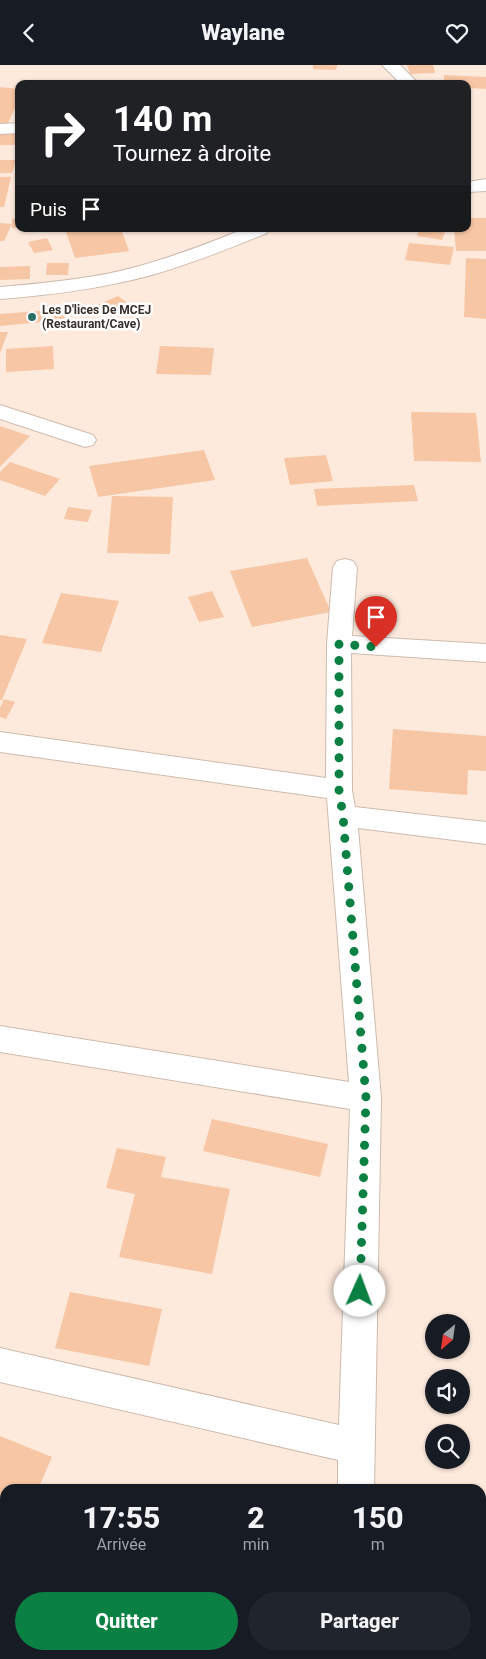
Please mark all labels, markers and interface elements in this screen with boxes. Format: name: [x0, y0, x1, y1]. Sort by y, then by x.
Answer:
icon: back: [15, 19, 43, 47]
icon: heart: [443, 19, 471, 47]
text: Waylane: [201, 20, 285, 45]
text: 140 m: [113, 99, 212, 140]
icon: right: [30, 100, 95, 165]
text: Tournez à droite: [113, 141, 271, 166]
icon: arrive: [77, 195, 105, 223]
text: Puis: [30, 198, 67, 221]
place label: Les D'lices De MCEJ (Restaurant/Cave): [42, 303, 151, 331]
marker: Les D'lices De MCEJ (Restaurant/Cave): [26, 311, 38, 323]
pin: [355, 596, 397, 647]
icon: arrive: [362, 603, 390, 631]
position arrow: [333, 1264, 385, 1316]
north arrow: [425, 1314, 470, 1359]
map controls: [425, 1314, 470, 1469]
button: sound: [425, 1369, 470, 1414]
button: search: [425, 1424, 470, 1469]
text: 17:55: [82, 1500, 160, 1535]
text: 2: [247, 1500, 265, 1535]
text: 150: [352, 1500, 404, 1535]
text: Arrivée: [96, 1535, 146, 1554]
text: min: [243, 1535, 269, 1554]
text: m: [371, 1535, 385, 1554]
button: Quitter: [15, 1592, 238, 1650]
button: Partager: [248, 1592, 471, 1650]

